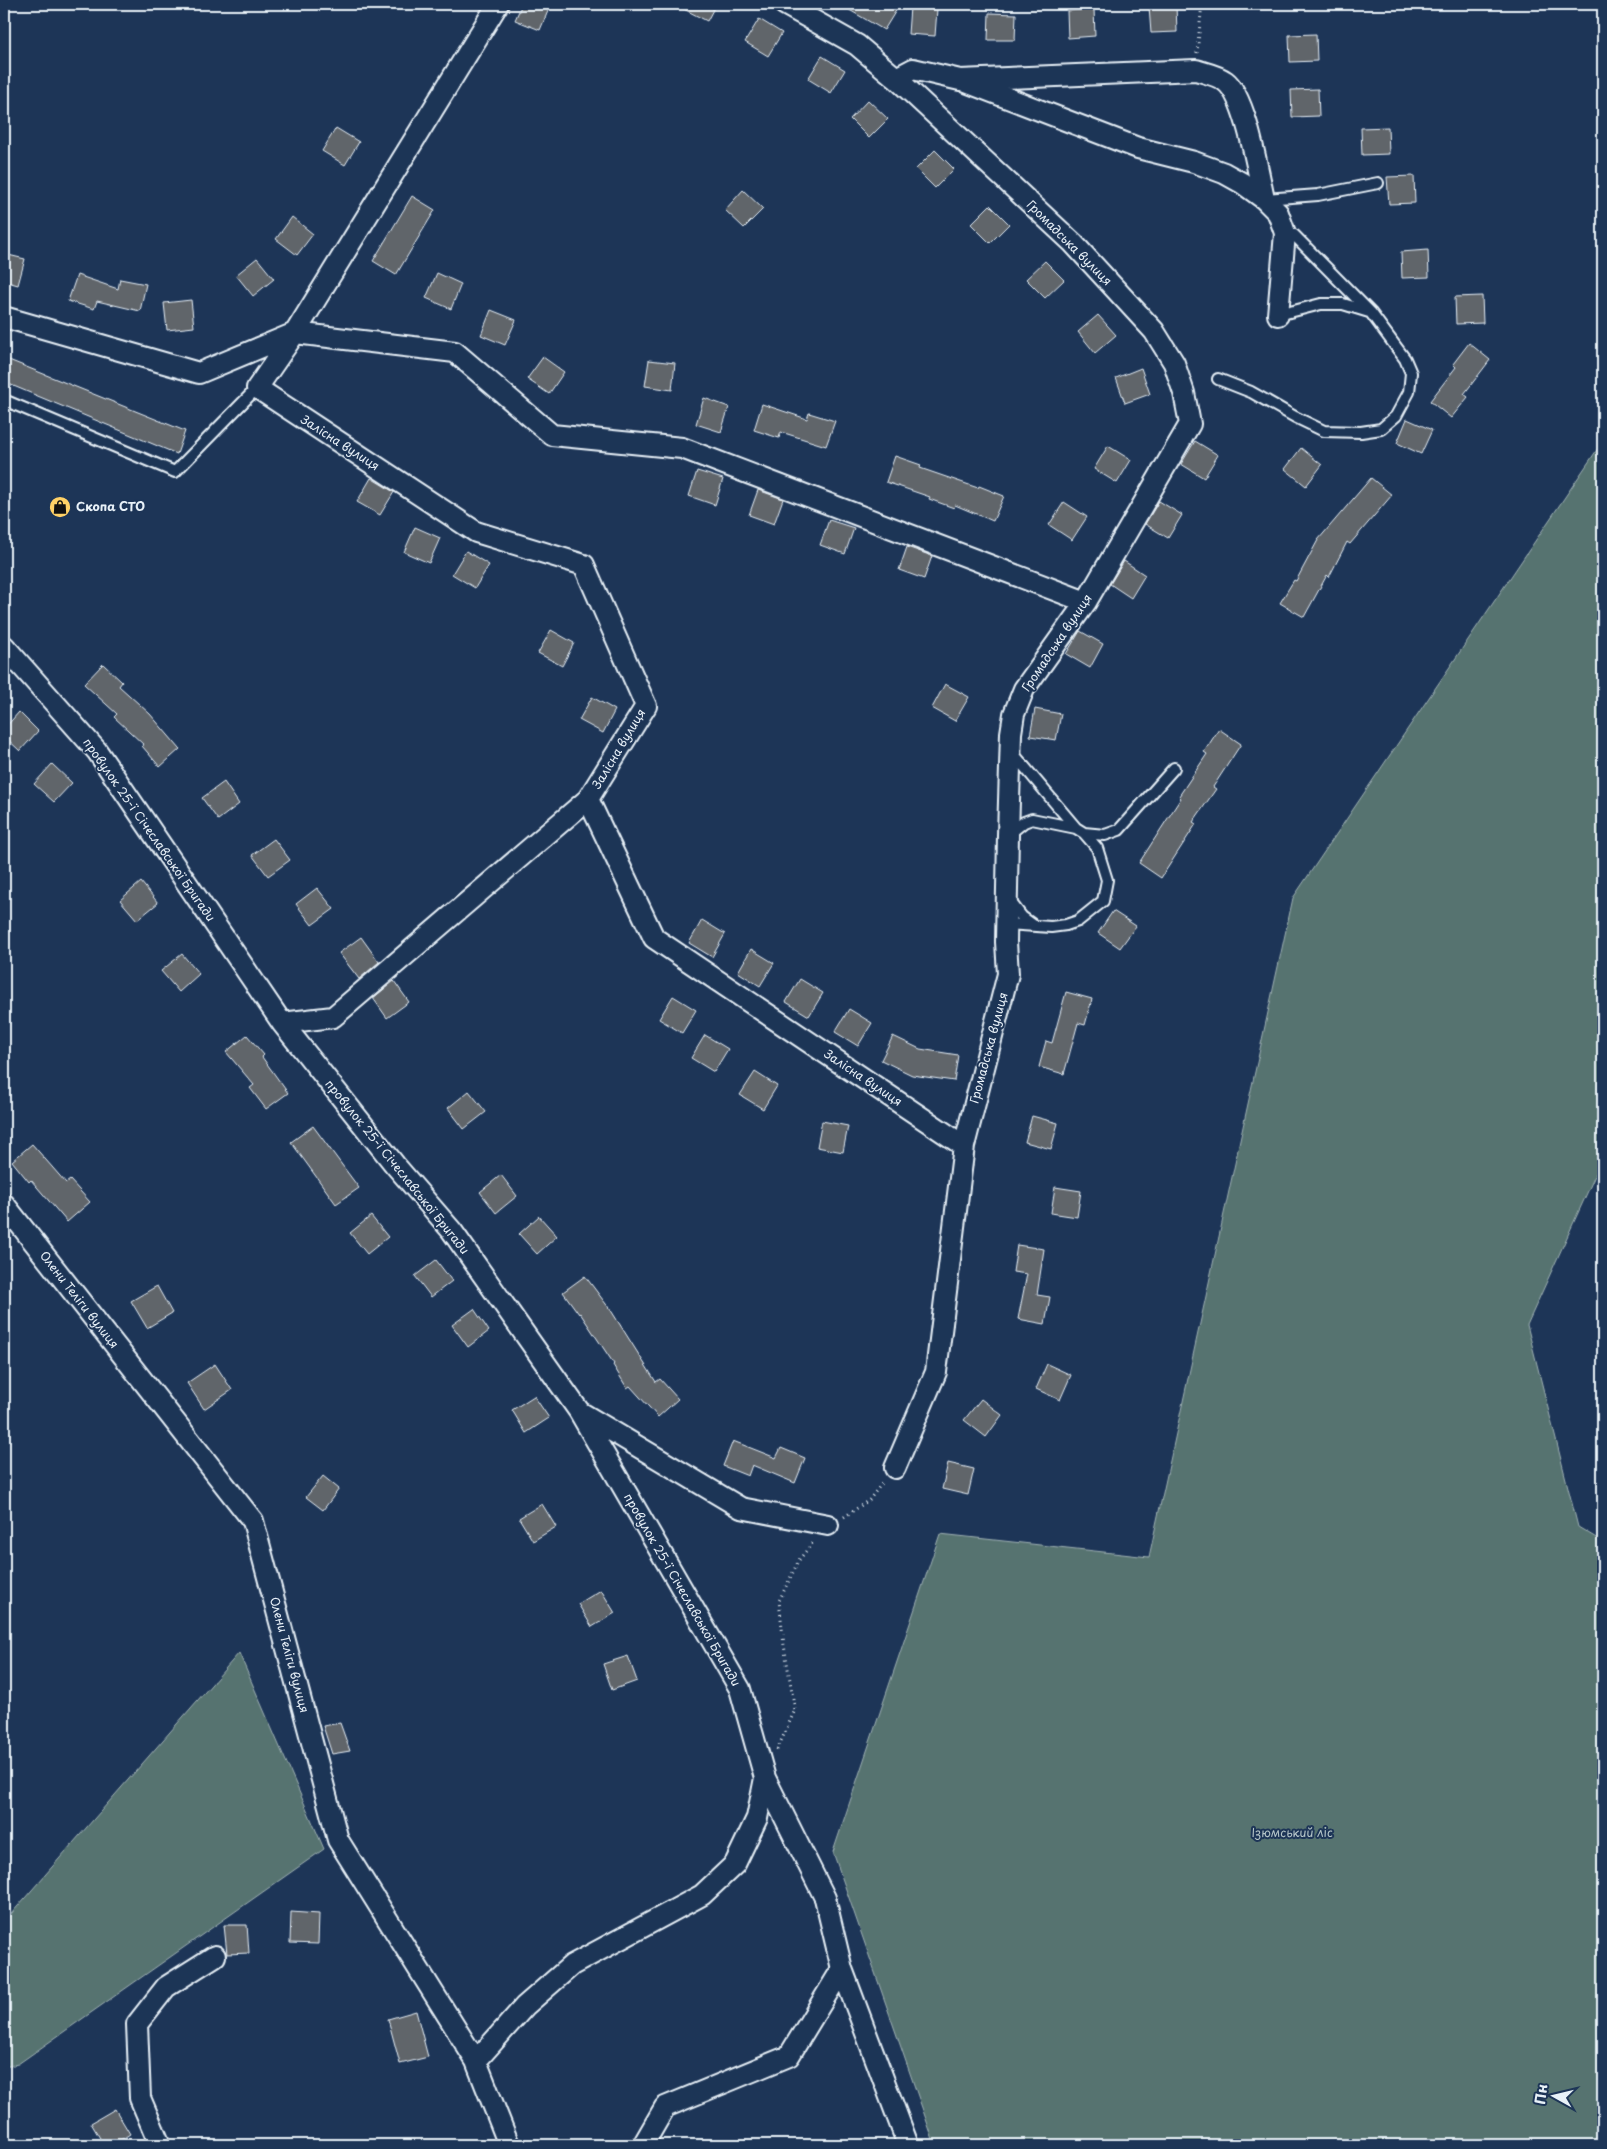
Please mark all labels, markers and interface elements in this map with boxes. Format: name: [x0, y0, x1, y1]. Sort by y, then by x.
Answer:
street label: Громадська вулиця: [1023, 196, 1116, 289]
street label: Залісна вулиця: [297, 409, 383, 474]
shop icon: Скопа СТО: [48, 495, 72, 519]
place label: Скопа СТО: [76, 497, 145, 515]
street label: Громадська вулиця: [1017, 590, 1096, 695]
street label: Залісна вулиця: [587, 705, 649, 793]
street label: провулок 25-ї Січеславської Бригади: [79, 734, 220, 925]
street label: Громадська вулиця: [965, 990, 1012, 1105]
street label: Залісна вулиця: [820, 1044, 906, 1110]
street label: провулок 25-ї Січеславської Бригади: [321, 1075, 474, 1258]
street label: Олени Теліги вулиця: [36, 1247, 124, 1352]
street label: провулок 25-ї Січеславської Бригади: [620, 1490, 746, 1689]
street label: Олени Теліги вулиця: [266, 1595, 314, 1715]
park label: Ізюмський ліс: [1251, 1823, 1333, 1841]
north arrow: [1530, 2072, 1580, 2122]
text: Пн: [1529, 2083, 1552, 2106]

